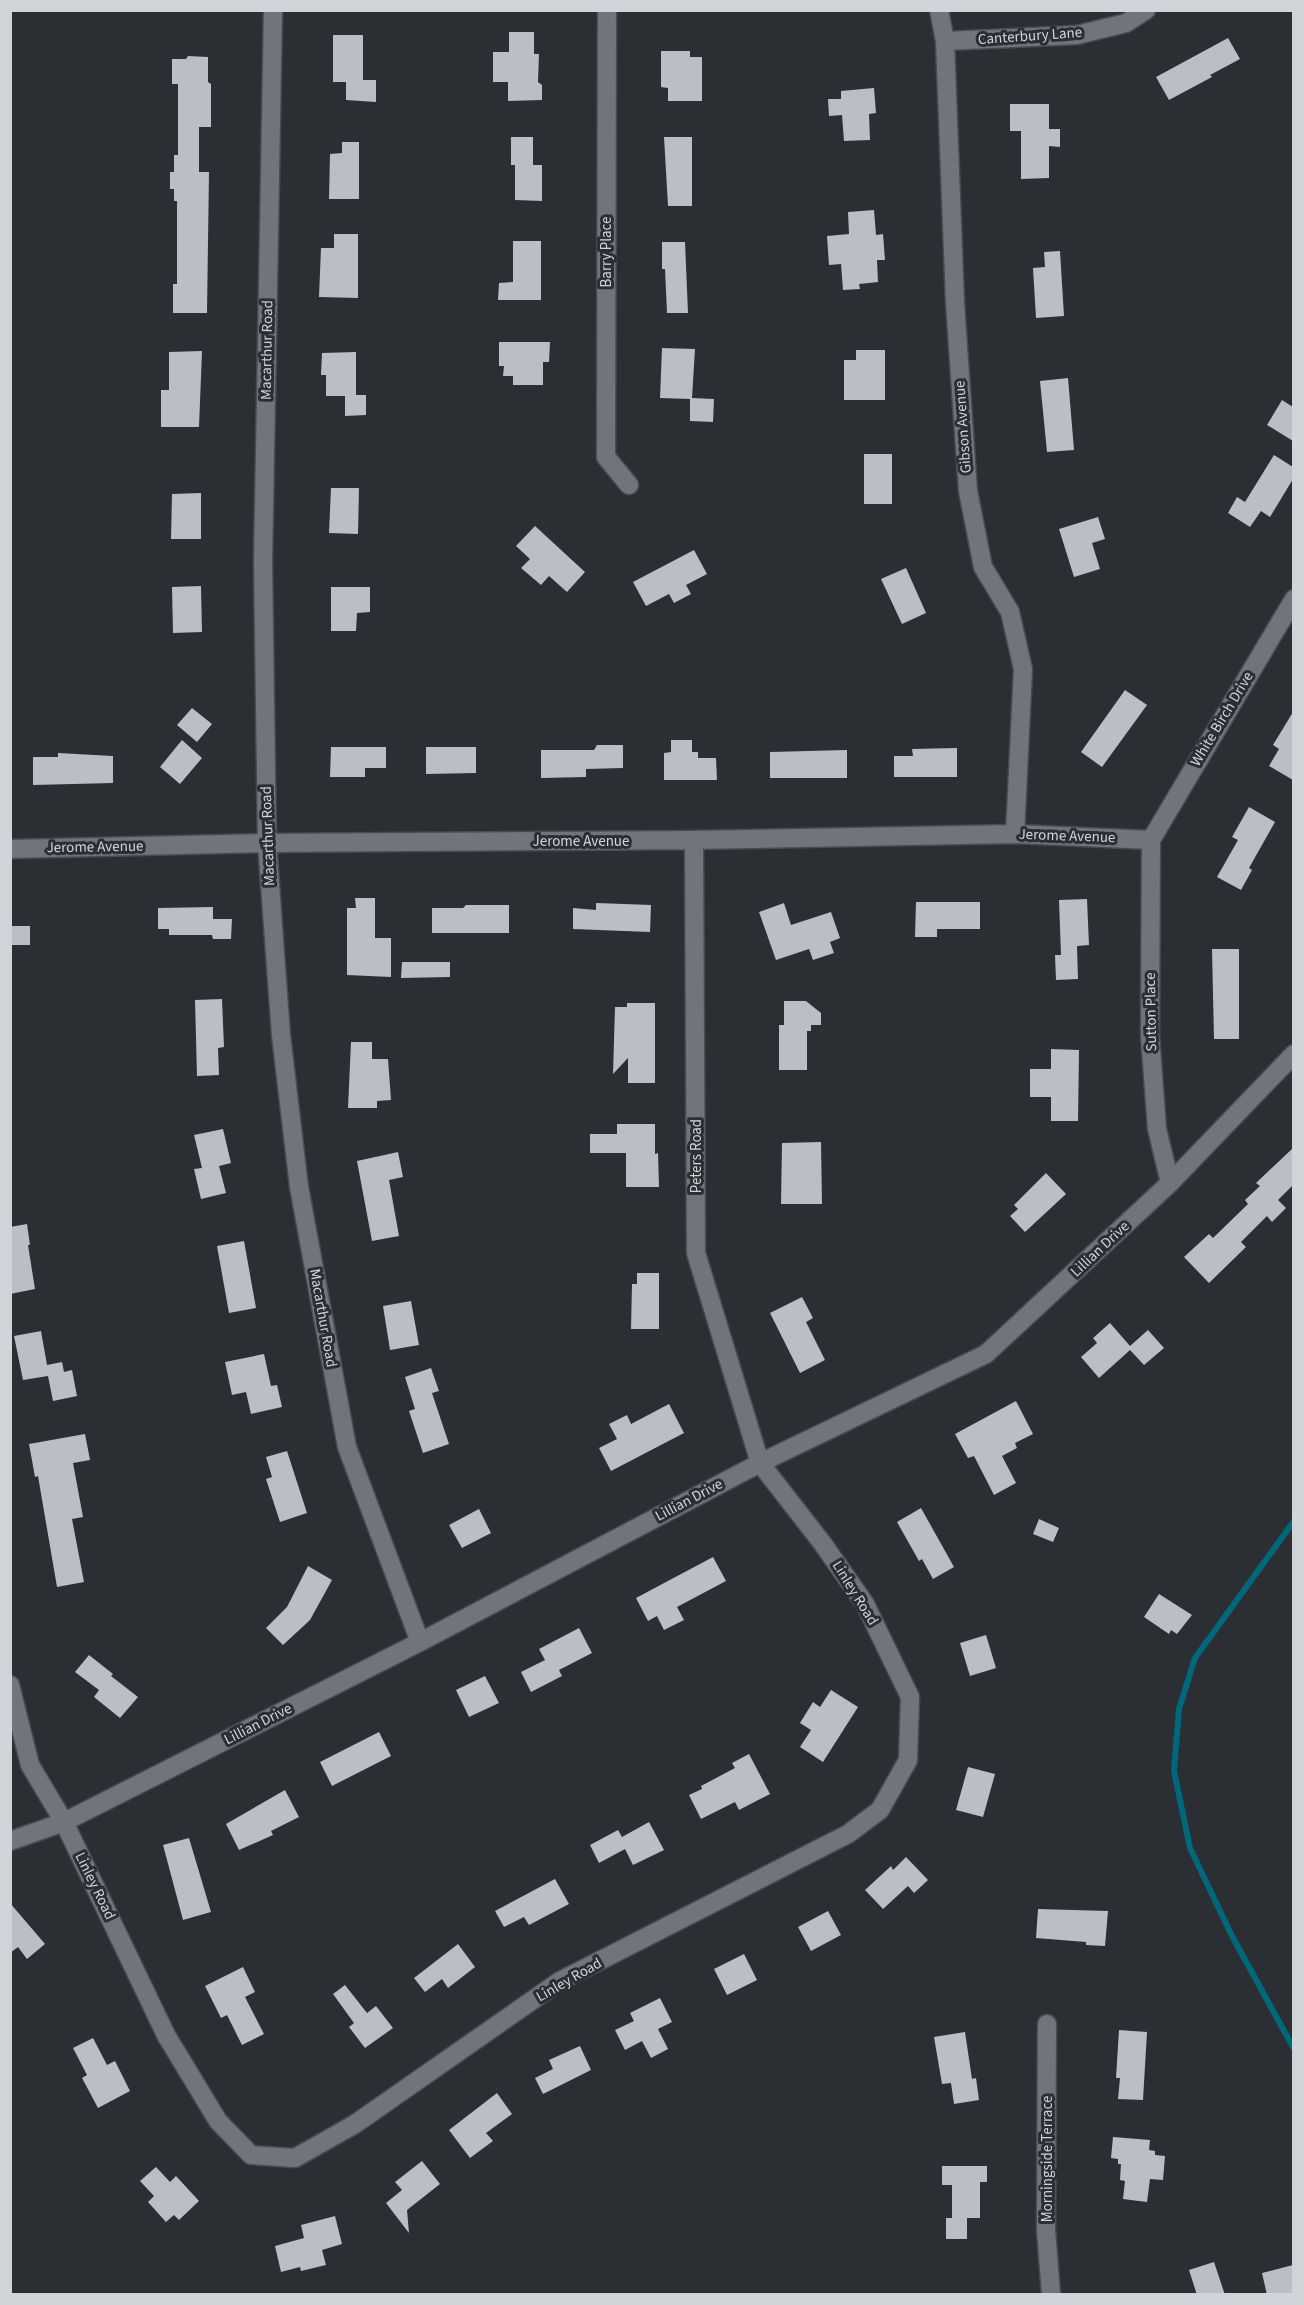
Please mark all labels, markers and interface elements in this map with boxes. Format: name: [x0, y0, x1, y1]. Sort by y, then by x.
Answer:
street label: Canterbury Lane: [977, 22, 1083, 50]
street label: Barry Place: [596, 216, 617, 288]
street label: Macarthur Road: [256, 300, 278, 400]
street label: Gibson Avenue: [949, 380, 977, 474]
street label: White Birch Drive: [1185, 668, 1259, 770]
street label: Macarthur Road: [256, 786, 280, 886]
street label: Jerome Avenue: [1018, 824, 1116, 848]
street label: Jerome Avenue: [533, 831, 629, 852]
street label: Jerome Avenue: [46, 836, 144, 858]
street label: Sutton Place: [1140, 972, 1162, 1052]
street label: Peters Road: [686, 1119, 707, 1193]
street label: Lillian Drive: [1066, 1216, 1134, 1282]
street label: Macarthur Road: [304, 1267, 342, 1369]
street label: Lillian Drive: [652, 1473, 726, 1527]
street label: Linley Road: [827, 1557, 883, 1629]
street label: Lillian Drive: [220, 1698, 296, 1750]
street label: Linley Road: [70, 1849, 120, 1923]
street label: Linley Road: [532, 1953, 606, 2007]
street label: Morningside Terrace: [1037, 2096, 1058, 2222]

